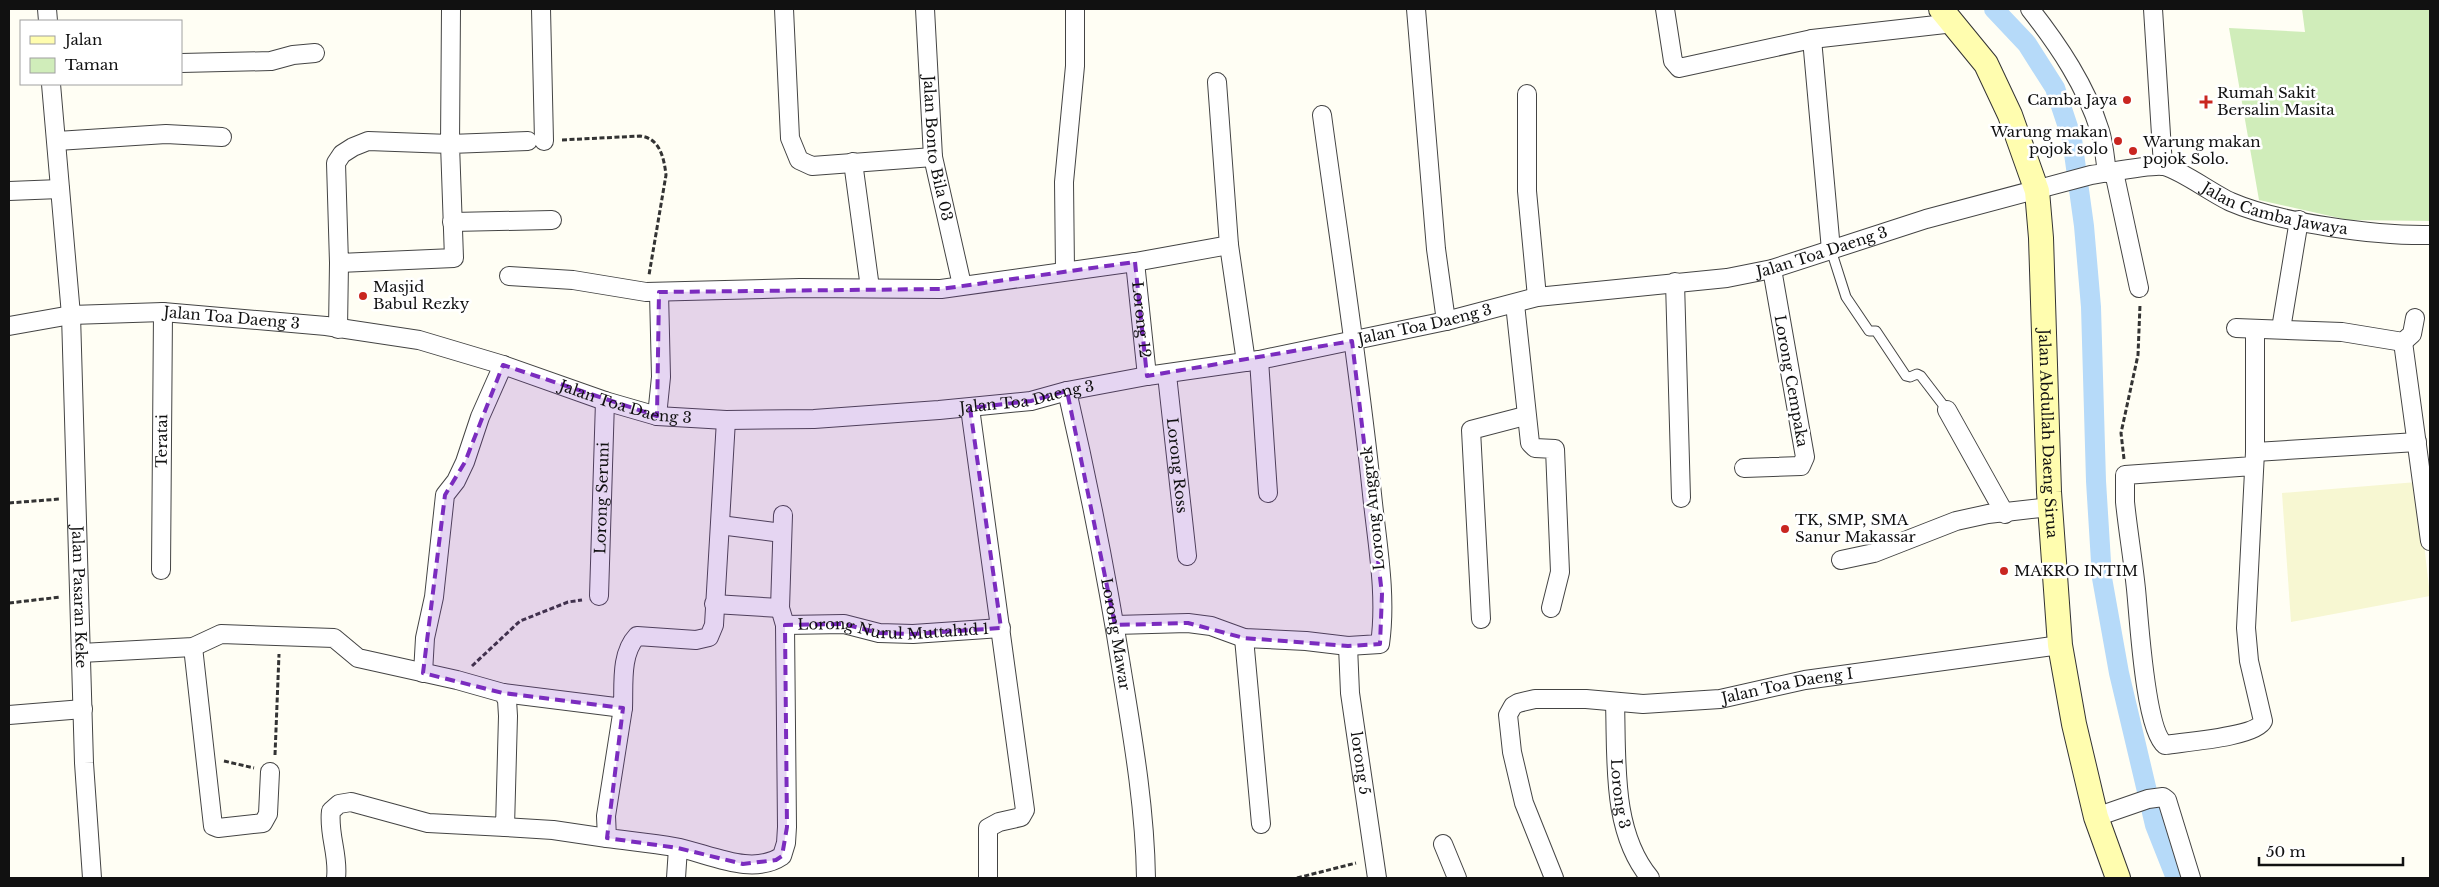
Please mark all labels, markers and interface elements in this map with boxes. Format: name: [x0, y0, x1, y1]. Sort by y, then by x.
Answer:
legend: [20, 20, 182, 85]
text: Jalan: [63, 30, 102, 49]
text: Taman: [65, 55, 119, 74]
street label: Jalan Bonto Bila 03: [919, 73, 957, 223]
place label: Rumah Sakit Bersalin Masita: [2217, 83, 2335, 119]
place label: Camba Jaya: [2027, 90, 2118, 109]
marker: Camba Jaya: [2121, 94, 2133, 106]
marker: Rumah Sakit Bersalin Masita: [2199, 95, 2213, 109]
place label: Warung makan pojok solo: [1989, 122, 2108, 158]
place label: Warung makan pojok Solo.: [2142, 132, 2261, 168]
marker: Warung makan pojok solo: [2112, 135, 2124, 147]
marker: Warung makan pojok Solo.: [2127, 145, 2139, 157]
street label: Jalan Camba Jawaya: [2197, 177, 2350, 238]
street label: Jalan Toa Daeng 3: [1753, 222, 1890, 281]
place label: Masjid Babul Rezky: [373, 277, 470, 313]
street label: Lorong 12: [1128, 280, 1155, 359]
marker: Masjid Babul Rezky: [357, 290, 369, 302]
street label: Jalan Toa Daeng 3: [1354, 299, 1494, 349]
street label: Jalan Toa Daeng 3: [161, 302, 301, 333]
street label: Lorong Cempaka: [1771, 313, 1813, 449]
street label: Jalan Abdullah Daeng Sirua: [2035, 327, 2062, 539]
street label: Jalan Toa Daeng 3: [555, 375, 692, 427]
street label: Jalan Toa Daeng 3: [957, 376, 1096, 417]
street label: Teratai: [152, 414, 171, 468]
street label: Lorong Ross: [1163, 417, 1192, 514]
street label: Lorong Seruni: [590, 442, 613, 554]
street label: Lorong Anggrek: [1356, 444, 1388, 571]
place label: TK, SMP, SMA Sanur Makassar: [1795, 510, 1917, 546]
street label: Jalan Pasaran Keke: [68, 523, 91, 669]
marker: TK, SMP, SMA Sanur Makassar: [1779, 523, 1791, 535]
place label: MAKRO INTIM: [2014, 561, 2138, 580]
marker: MAKRO INTIM: [1998, 565, 2010, 577]
street label: Lorong Mawar: [1097, 576, 1135, 692]
street label: Lorong Nurul Muttahid 1: [797, 614, 990, 643]
street label: Jalan Toa Daeng I: [1718, 664, 1854, 708]
street label: lorong 5: [1347, 730, 1375, 796]
street label: Lorong 3: [1607, 758, 1635, 831]
scale bar: [2259, 834, 2403, 866]
text: 50 m: [2266, 842, 2306, 861]

